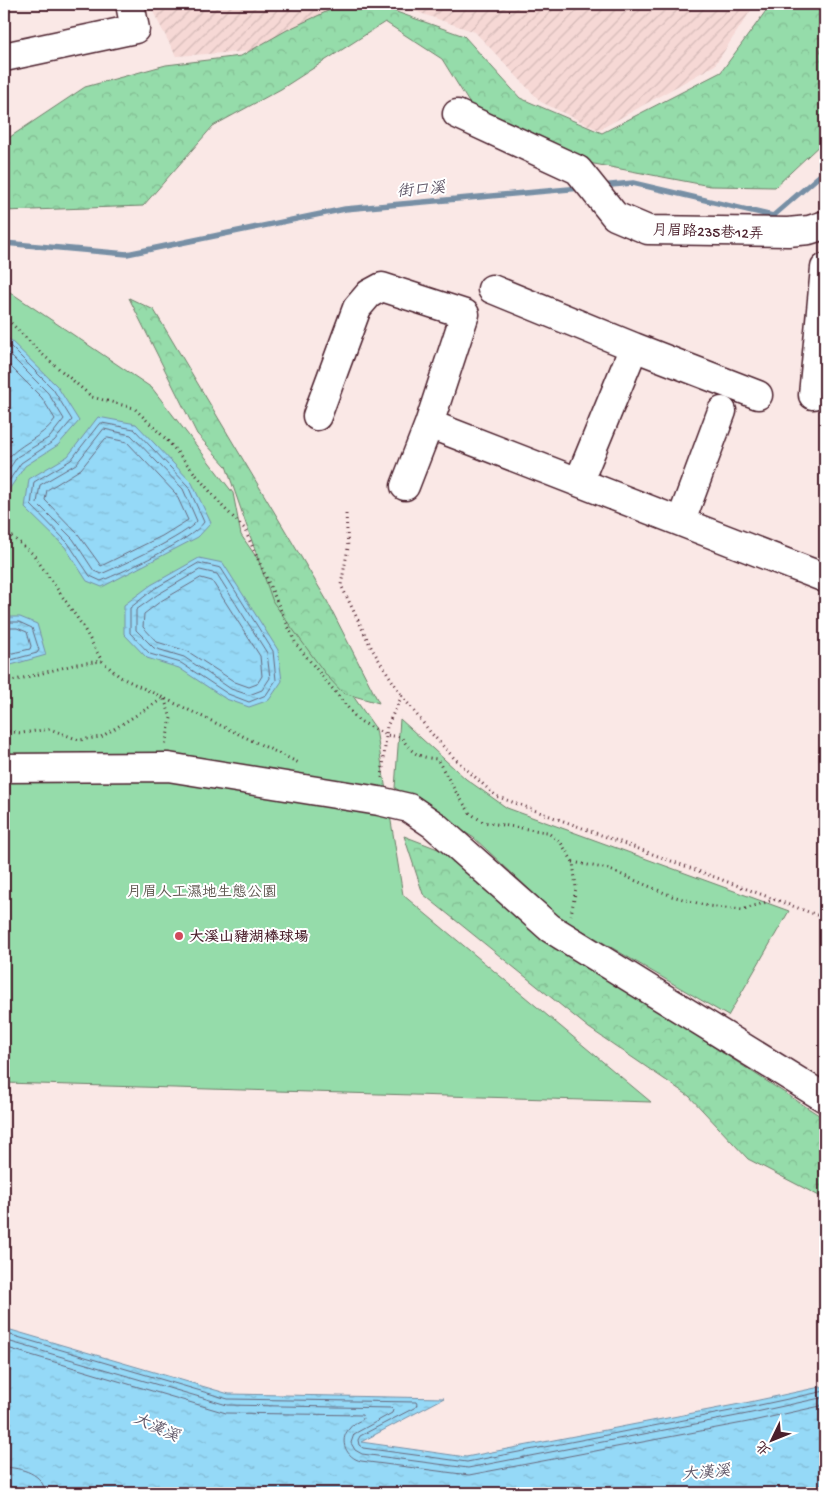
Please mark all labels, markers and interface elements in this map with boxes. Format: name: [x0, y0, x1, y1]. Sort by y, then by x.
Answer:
water label: 街口溪: [396, 179, 447, 203]
street label: 月眉路235巷12弄: [652, 222, 764, 244]
park label: 月眉人工濕地生態公園: [127, 883, 277, 902]
place label: 大溪山豬湖棒球場: [189, 929, 309, 947]
marker: 大溪山豬湖棒球場: [173, 930, 185, 942]
water label: 大漢溪: [130, 1410, 183, 1448]
north arrow: [746, 1414, 796, 1464]
text: 北: [753, 1436, 775, 1458]
water label: 大漢溪: [681, 1462, 732, 1486]

